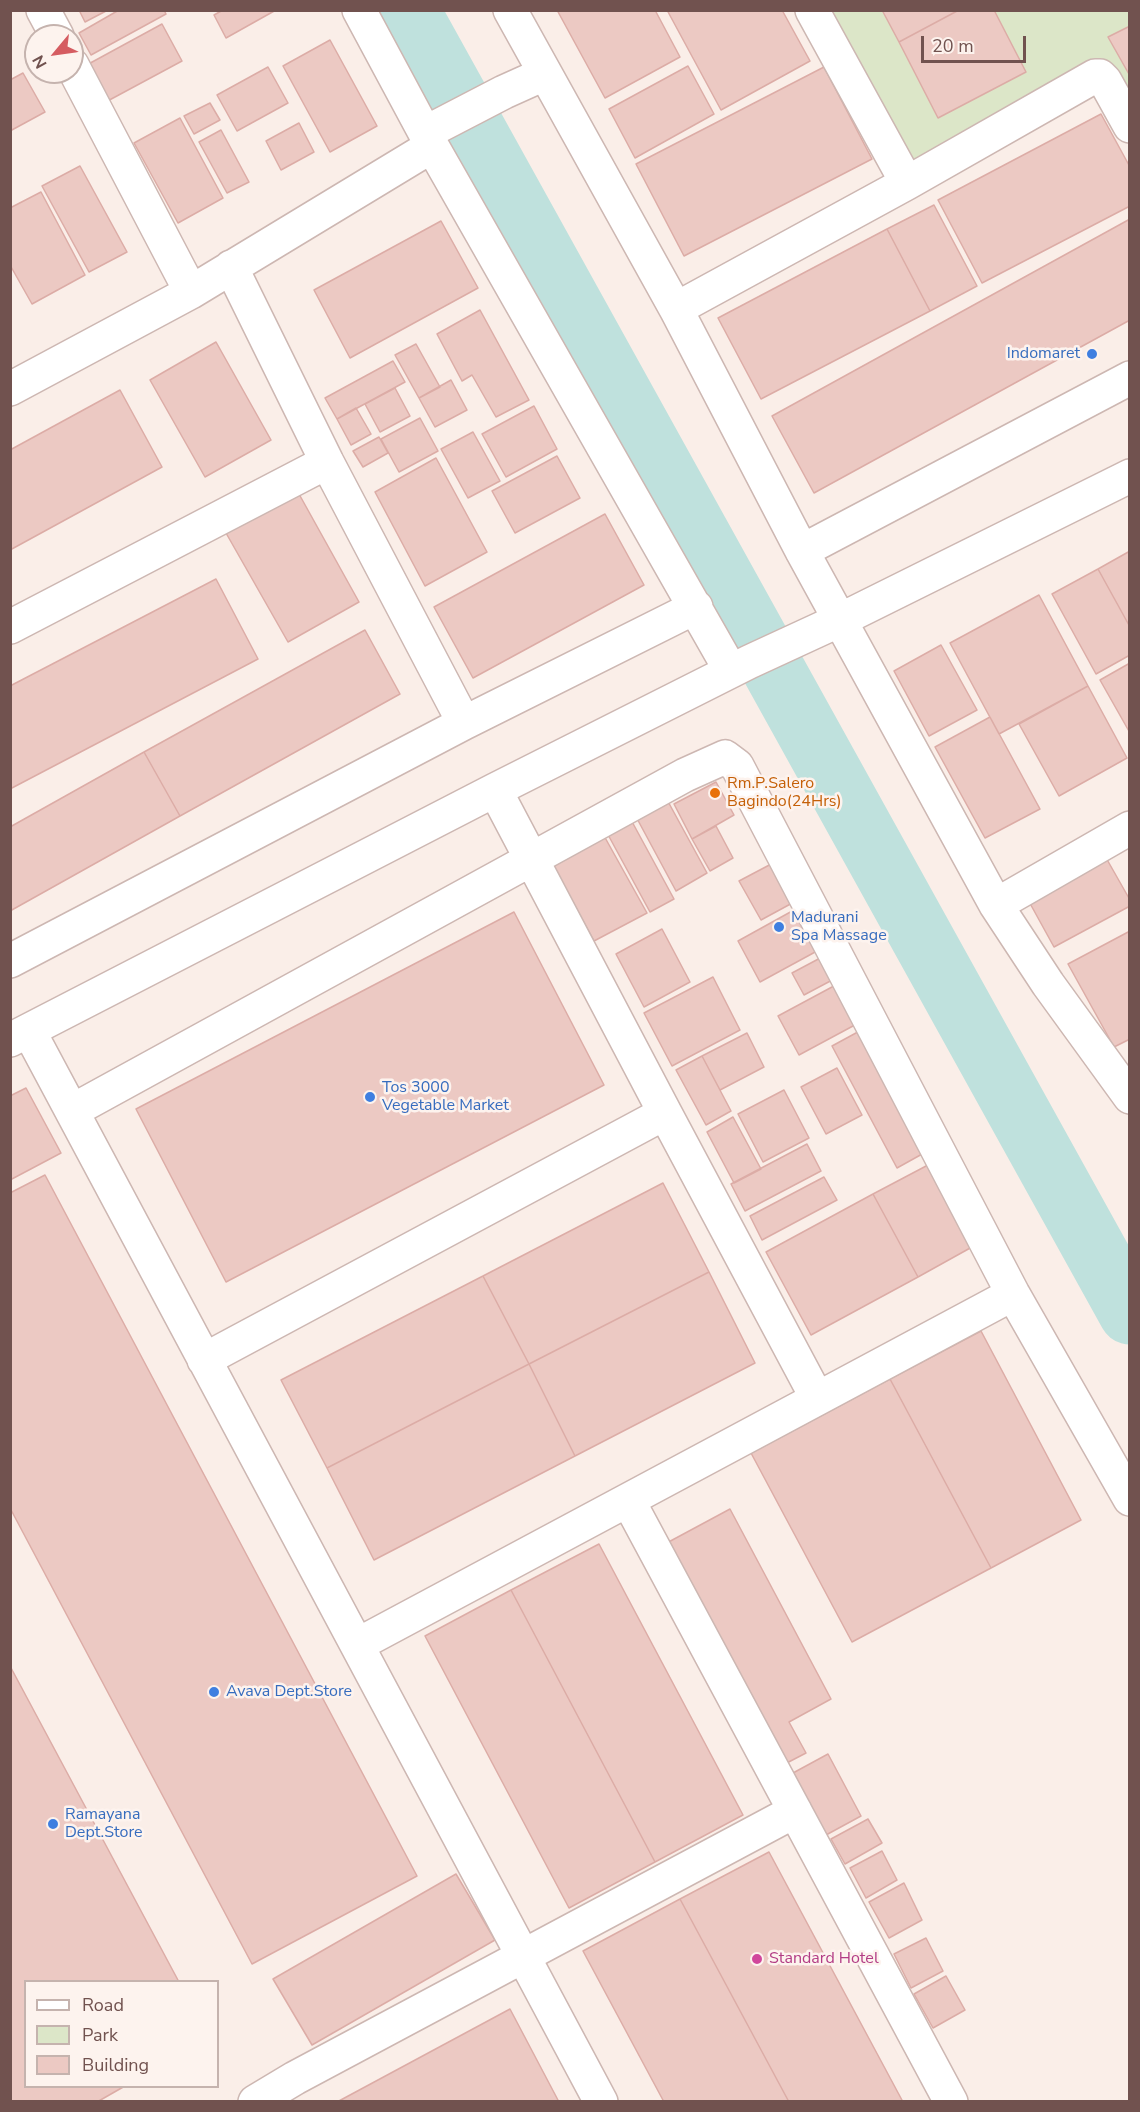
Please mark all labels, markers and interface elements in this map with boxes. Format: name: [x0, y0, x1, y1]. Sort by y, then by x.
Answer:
north arrow: [24, 24, 84, 84]
scale bar: [924, 24, 1029, 62]
text: 20 m: [932, 34, 974, 58]
text: N: [27, 51, 53, 72]
place label: Indomaret: [1007, 344, 1080, 364]
marker: Indomaret: [1085, 347, 1099, 361]
place label: Rm.P.Salero Bagindo(24Hrs): [727, 774, 842, 812]
marker: Rm.P.Salero Bagindo(24Hrs): [708, 786, 722, 800]
place label: Madurani Spa Massage: [791, 908, 887, 946]
marker: Madurani Spa Massage: [772, 920, 786, 934]
place label: Tos 3000 Vegetable Market: [382, 1078, 509, 1116]
marker: Tos 3000 Vegetable Market: [363, 1090, 377, 1104]
place label: Avava Dept.Store: [226, 1682, 352, 1702]
marker: Avava Dept.Store: [207, 1685, 221, 1699]
place label: Ramayana Dept.Store: [65, 1805, 143, 1843]
marker: Ramayana Dept.Store: [46, 1817, 60, 1831]
place label: Standard Hotel: [769, 1949, 879, 1969]
marker: Standard Hotel: [750, 1952, 764, 1966]
legend: [24, 1980, 219, 2088]
text: Road: [82, 1993, 124, 2017]
text: Park: [82, 2023, 118, 2047]
text: Building: [82, 2053, 149, 2077]

